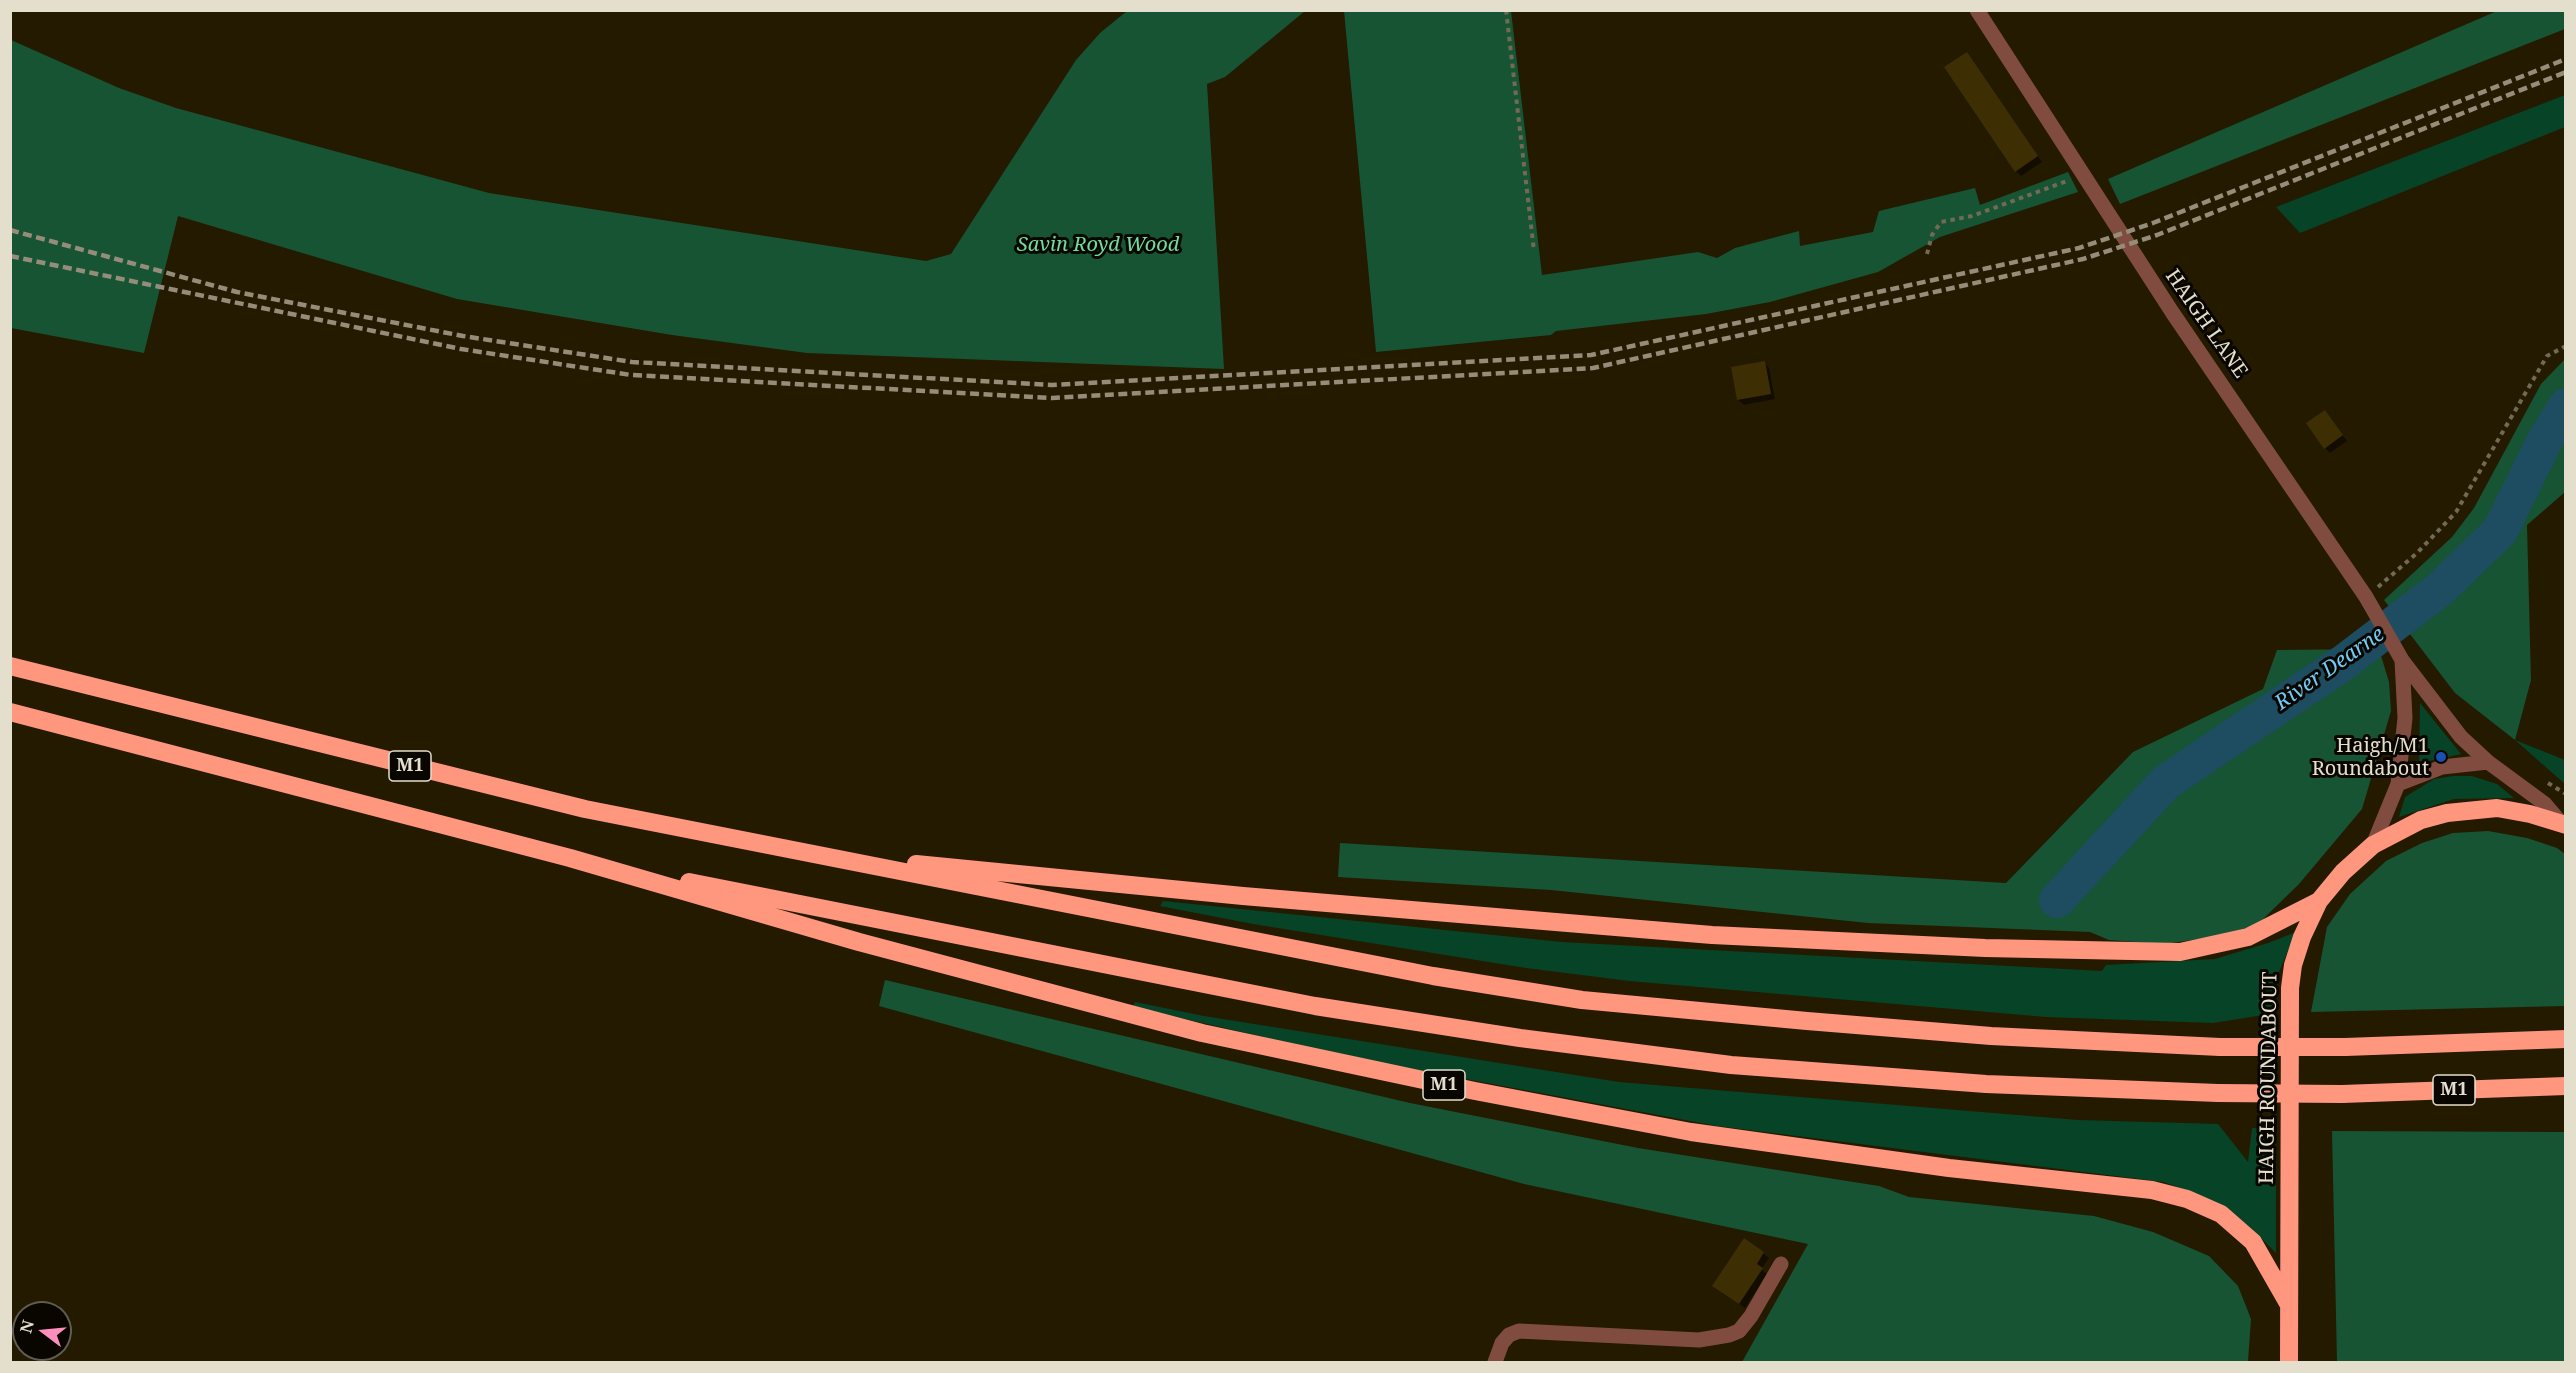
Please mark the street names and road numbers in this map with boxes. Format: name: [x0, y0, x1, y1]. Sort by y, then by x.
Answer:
street label: HAIGH LANE: [2160, 265, 2252, 383]
road number: M1: [389, 751, 431, 781]
street label: HAIGH ROUNDABOUT: [2255, 972, 2283, 1184]
road number: M1: [1423, 1070, 1465, 1100]
road number: M1: [2433, 1075, 2475, 1105]

